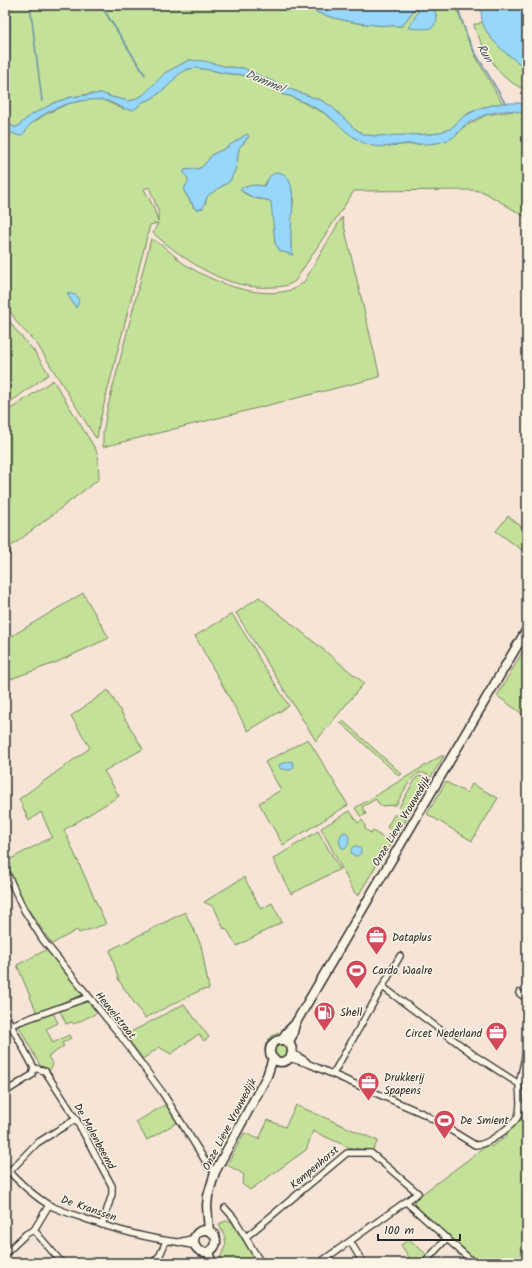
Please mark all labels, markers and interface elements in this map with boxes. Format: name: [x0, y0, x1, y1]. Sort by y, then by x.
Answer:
water label: Run: [472, 40, 498, 68]
water label: Dommel: [242, 65, 289, 99]
street label: Onze Lieve Vrouwedijk: [368, 772, 436, 870]
office icon: Dataplus: [363, 924, 389, 957]
place label: Dataplus: [392, 929, 432, 947]
sports icon: Cardo Waalre: [343, 957, 369, 990]
place label: Cardo Waalre: [372, 962, 433, 980]
street label: Heuvelstraat: [90, 988, 141, 1044]
fuel station icon: Shell: [311, 999, 337, 1032]
place label: Shell: [340, 1004, 362, 1022]
office icon: Circet Nederland: [484, 1020, 510, 1053]
place label: Circet Nederland: [405, 1025, 483, 1043]
place label: Drukkerij Spapens: [384, 1069, 426, 1100]
office icon: Drukkerij Spapens: [355, 1070, 381, 1103]
street label: Onze Lieve Vrouwedijk: [198, 1074, 262, 1174]
street label: De Molenbeemd: [68, 1100, 120, 1173]
sports icon: De Smient: [432, 1107, 458, 1140]
place label: De Smient: [460, 1112, 509, 1130]
street label: Kempenhorst: [286, 1141, 344, 1194]
street label: De Kranssen: [58, 1191, 119, 1227]
scale bar: [378, 1216, 460, 1242]
text: 100 m: [384, 1221, 415, 1240]

